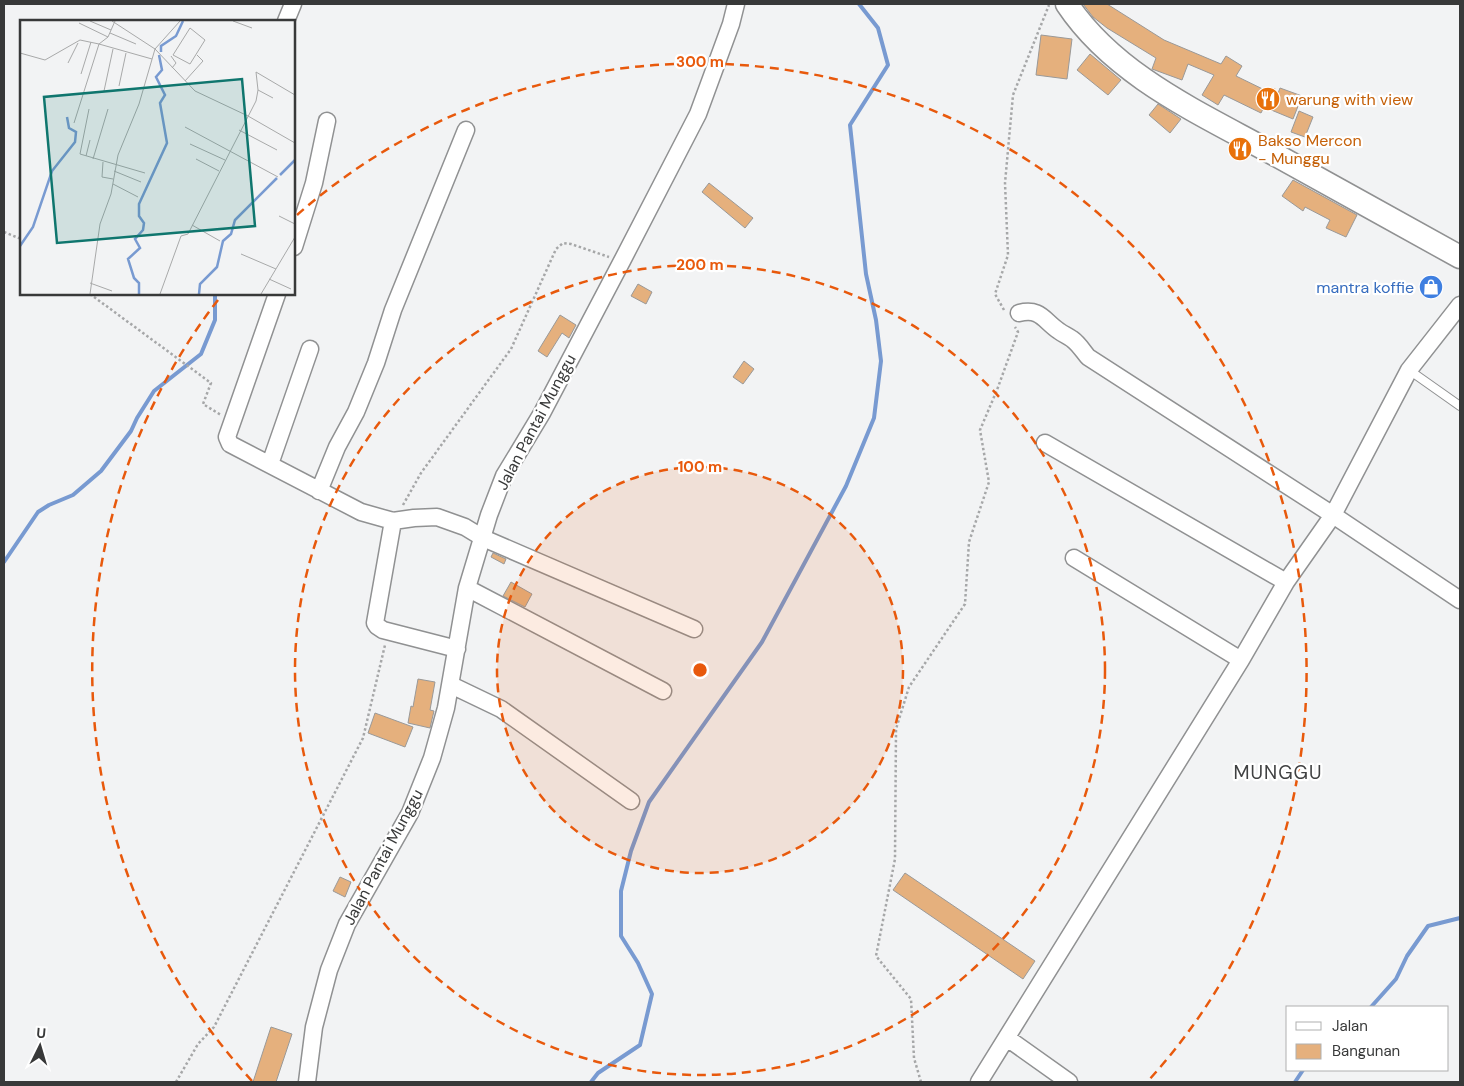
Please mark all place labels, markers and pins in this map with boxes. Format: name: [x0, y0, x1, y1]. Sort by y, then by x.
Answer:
restaurant icon: warung with view: [1255, 86, 1281, 112]
place label: warung with view: [1286, 89, 1413, 110]
place label: Bakso Mercon - Munggu: [1258, 130, 1362, 169]
restaurant icon: Bakso Mercon - Munggu: [1227, 136, 1253, 162]
shop icon: mantra koffie: [1418, 274, 1444, 300]
place label: mantra koffie: [1316, 277, 1414, 298]
centre of rings: [691, 661, 709, 679]

